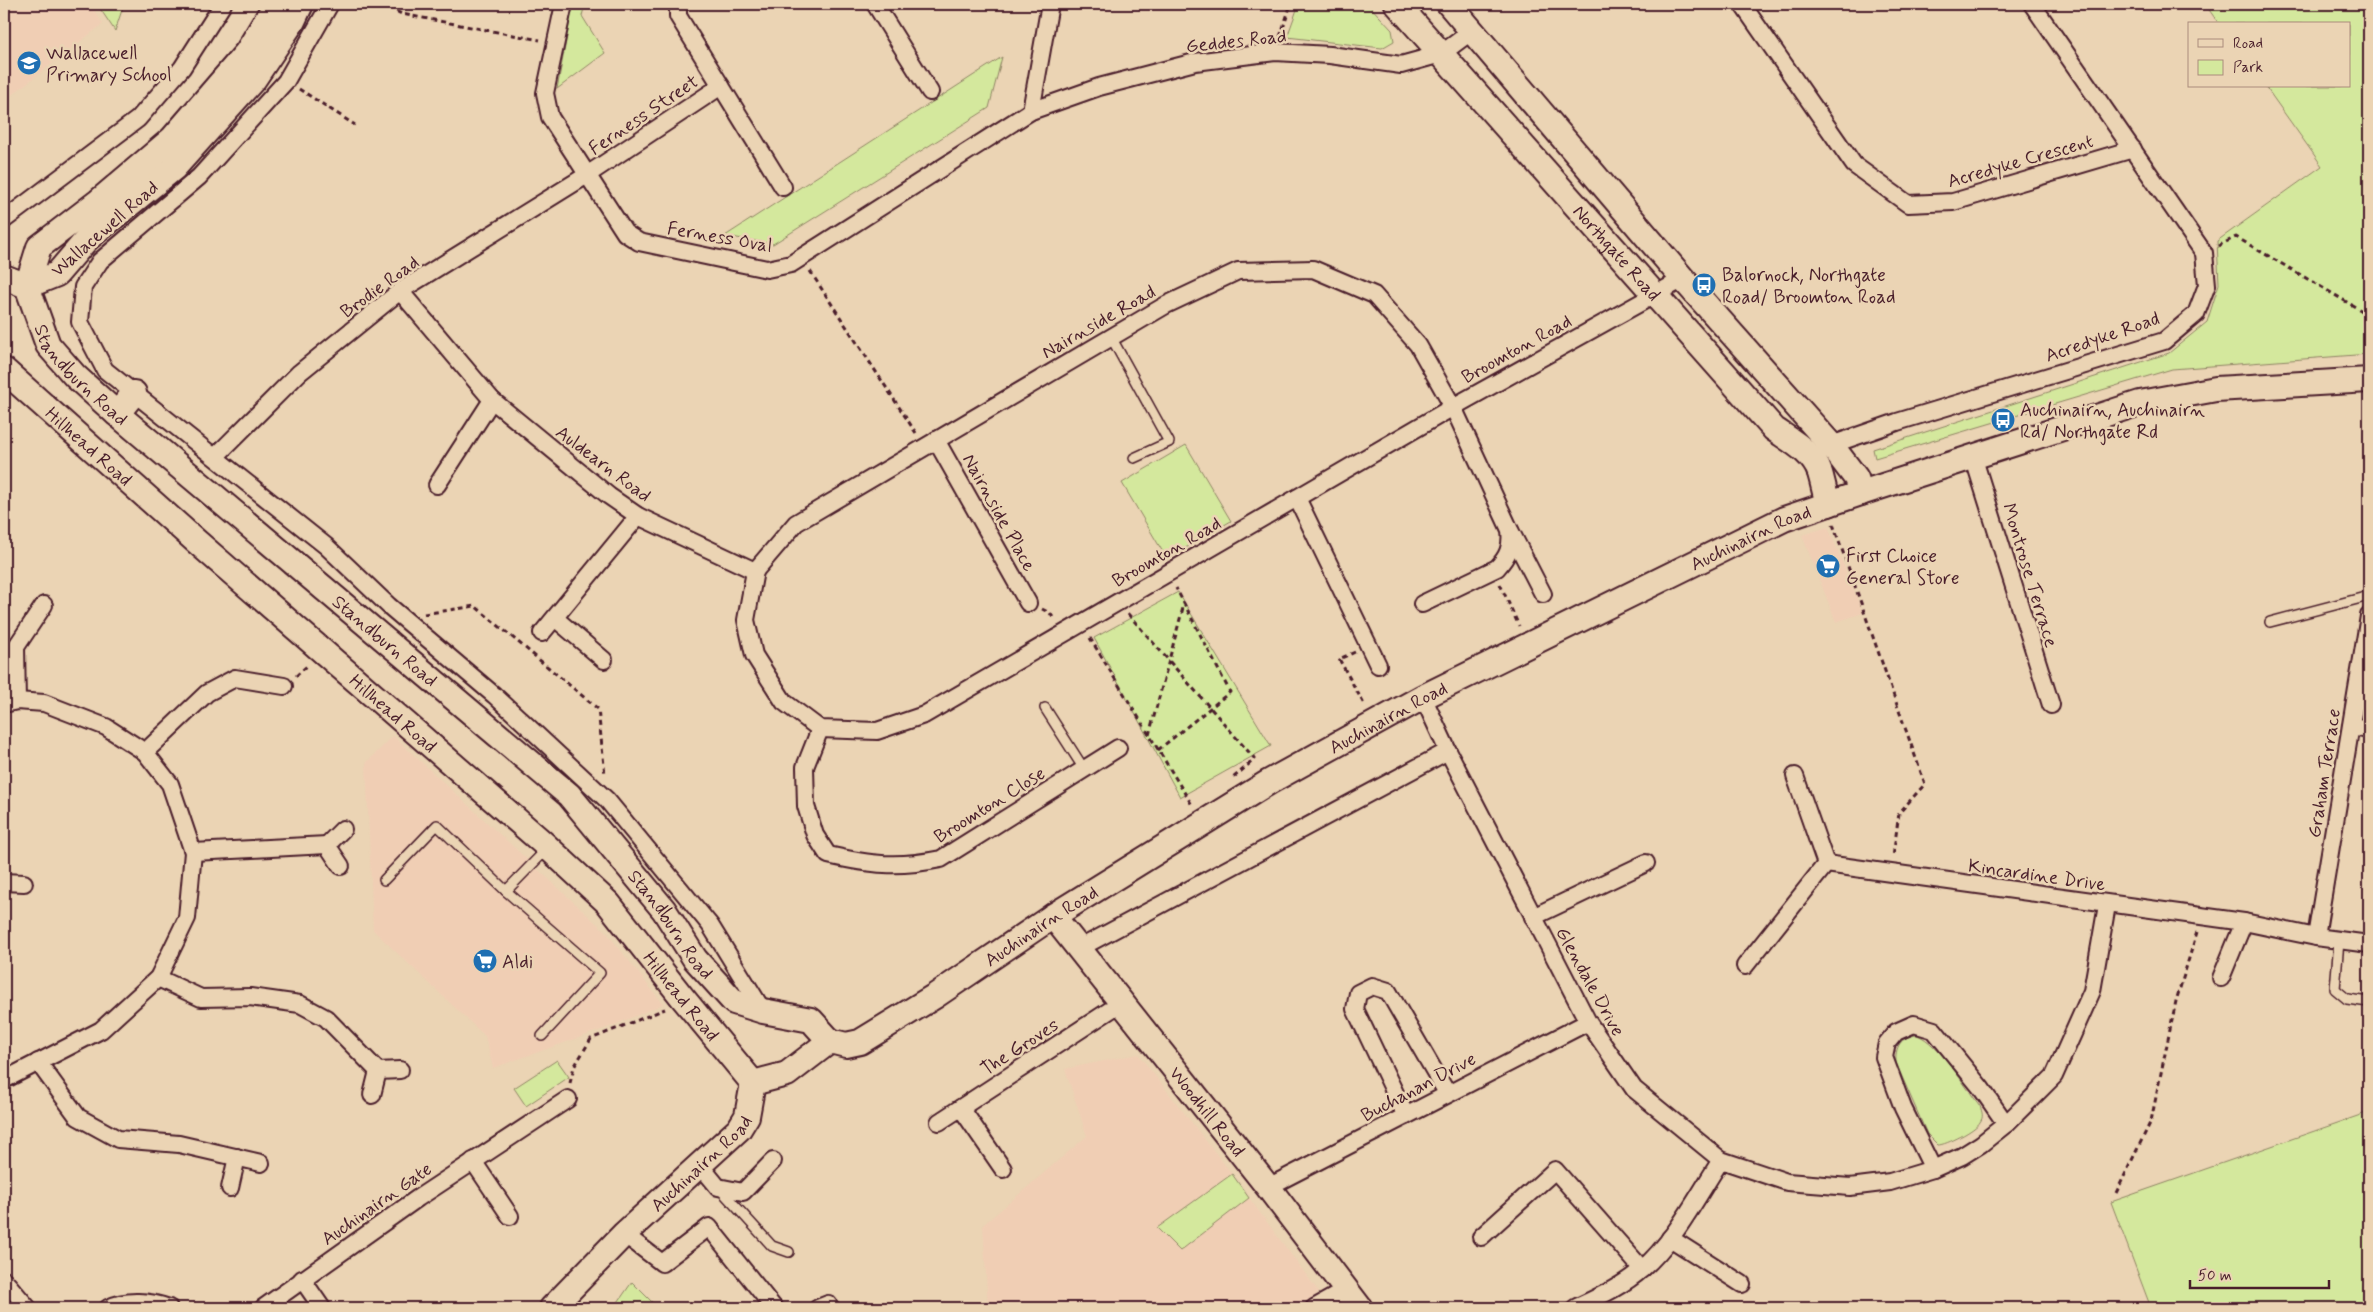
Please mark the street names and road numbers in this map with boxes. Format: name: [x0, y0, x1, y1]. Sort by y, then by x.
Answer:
street label: Geddes Road: [1185, 24, 1288, 59]
street label: Ferness Street: [584, 69, 704, 161]
street label: Acredyke Crescent: [1945, 129, 2096, 195]
street label: Wallacewell Road: [46, 175, 164, 283]
street label: Northgate Road: [1567, 200, 1666, 307]
street label: Ferness Oval: [665, 216, 774, 259]
street label: Brodie Road: [335, 250, 424, 324]
street label: Nairnside Road: [1037, 280, 1160, 365]
street label: Acredyke Road: [2042, 306, 2163, 370]
street label: Broomton Road: [1457, 309, 1576, 390]
street label: Standburn Road: [28, 321, 133, 432]
street label: Hillhead Road: [39, 402, 137, 492]
street label: Auldearn Road: [550, 420, 656, 508]
street label: Nairnside Place: [956, 449, 1041, 576]
street label: Auchinairn Road: [1686, 500, 1815, 577]
street label: Montrose Terrace: [1996, 500, 2063, 651]
street label: Broomton Road: [1108, 511, 1226, 594]
street label: Standburn Road: [326, 590, 442, 693]
street label: Hillhead Road: [343, 669, 442, 759]
street label: Auchinairn Road: [1325, 676, 1452, 760]
street label: Graham Terrace: [2302, 707, 2347, 840]
street label: Broomton Close: [929, 761, 1050, 849]
street label: Kincardine Drive: [1967, 853, 2107, 898]
street label: Standburn Road: [622, 865, 719, 985]
street label: Auchinairn Road: [980, 880, 1103, 973]
street label: Glendale Drive: [1549, 923, 1630, 1041]
street label: Hillhead Road: [637, 947, 724, 1047]
street label: The Groves: [976, 1013, 1064, 1082]
street label: Buchanan Drive: [1357, 1046, 1481, 1128]
street label: Woodhill Road: [1163, 1062, 1250, 1162]
street label: Auchinairn Road: [646, 1111, 759, 1218]
street label: Auchinairn Gate: [317, 1157, 437, 1252]

